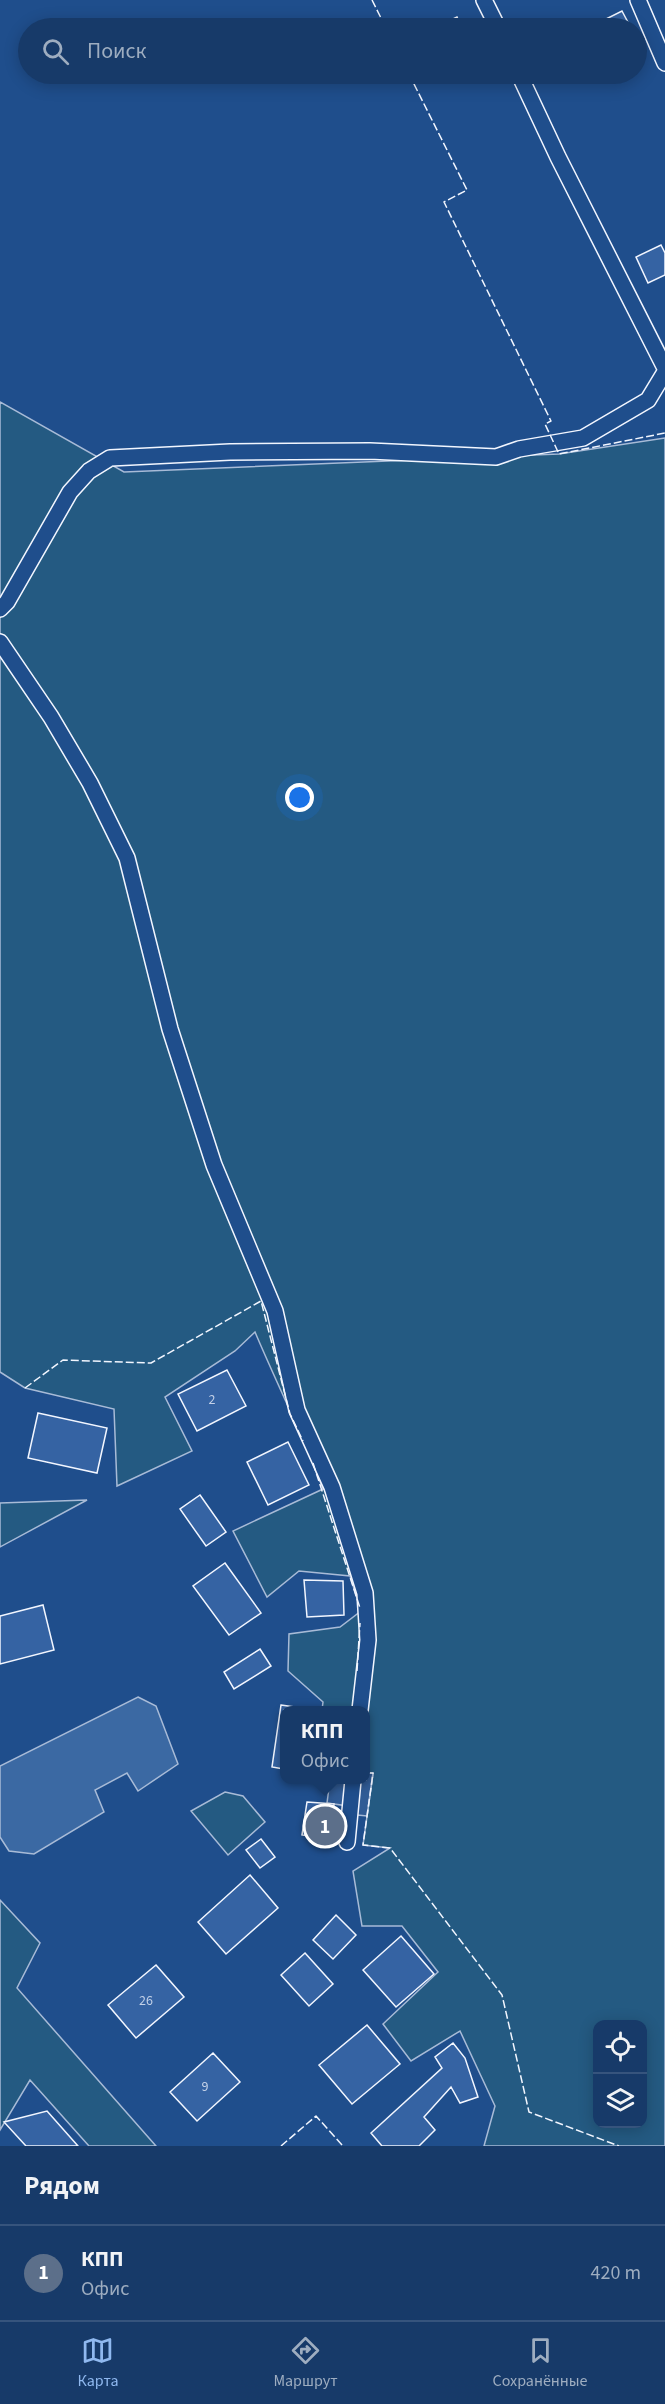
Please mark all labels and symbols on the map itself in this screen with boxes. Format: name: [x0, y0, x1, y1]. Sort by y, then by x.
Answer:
your location: [285, 783, 314, 812]
house number: 2: [209, 1390, 216, 1410]
pin: 1: [306, 1804, 344, 1848]
house number: 26: [139, 1991, 153, 2011]
house number: 9: [202, 2077, 209, 2097]

